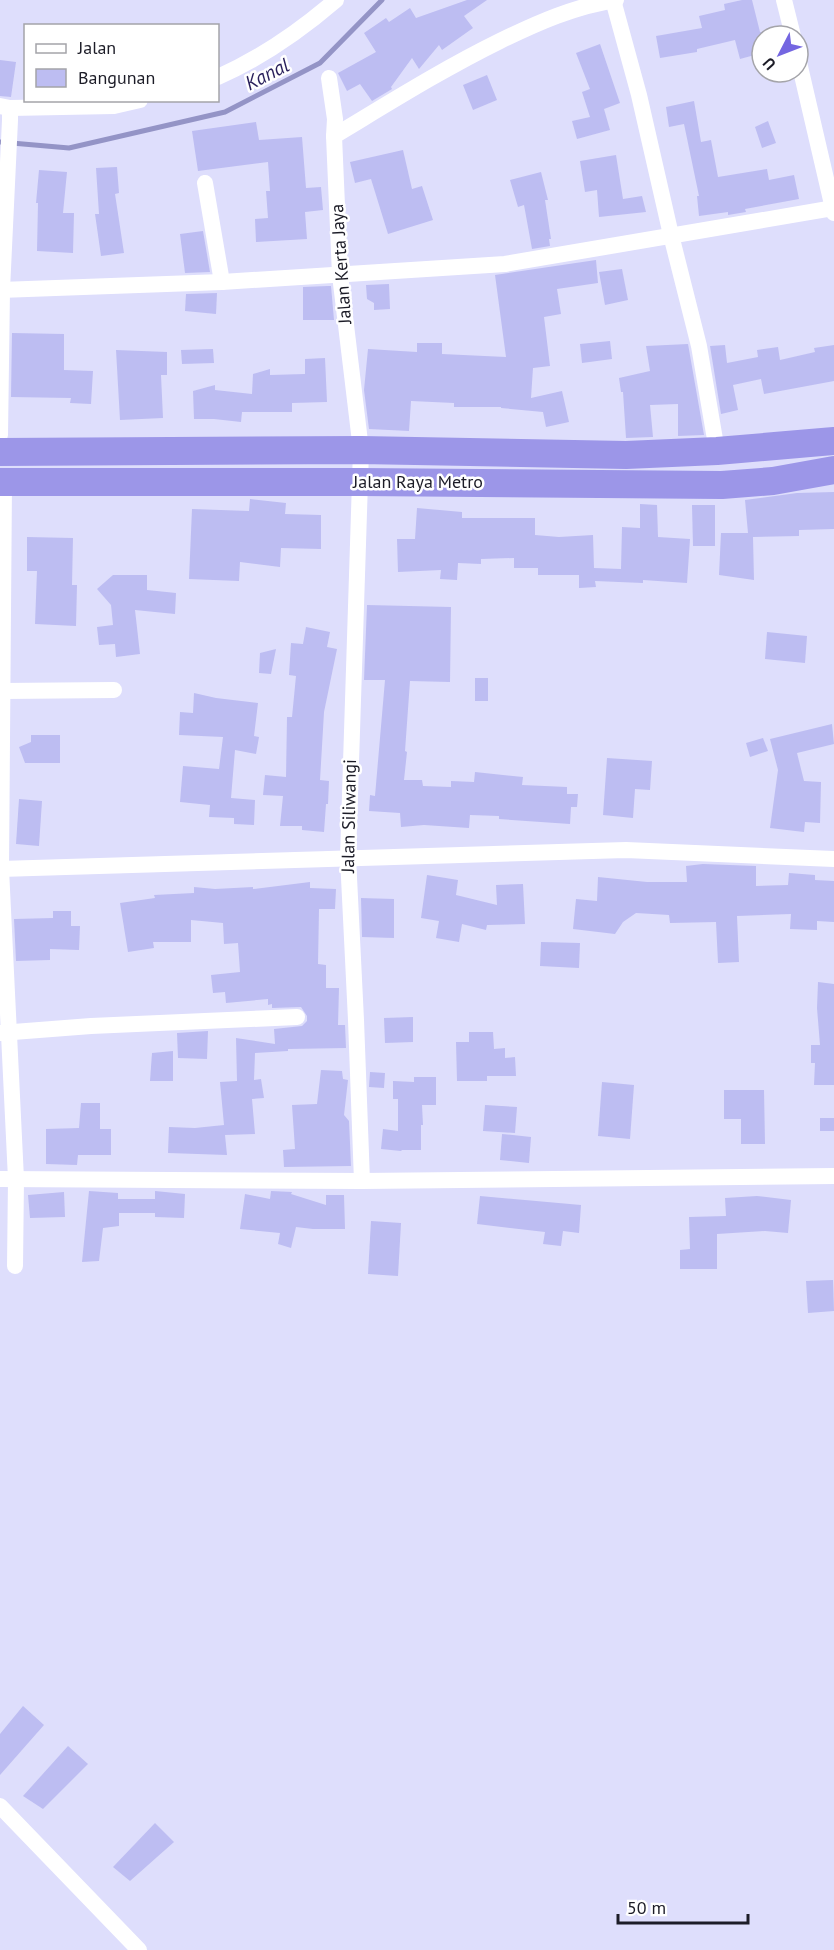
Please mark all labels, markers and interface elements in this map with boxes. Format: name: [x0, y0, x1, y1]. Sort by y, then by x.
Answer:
legend: [24, 24, 219, 102]
north arrow: [750, 24, 810, 84]
text: Jalan: [77, 36, 116, 59]
water label: Kanal: [240, 52, 294, 96]
text: U: [758, 54, 780, 74]
text: Bangunan: [78, 66, 155, 89]
street label: Jalan Kerta Jaya: [325, 203, 356, 326]
street label: Jalan Raya Metro: [352, 470, 483, 493]
street label: Jalan Siliwangi: [336, 759, 361, 874]
scale bar: [618, 1887, 748, 1925]
text: 50 m: [627, 1896, 666, 1919]

